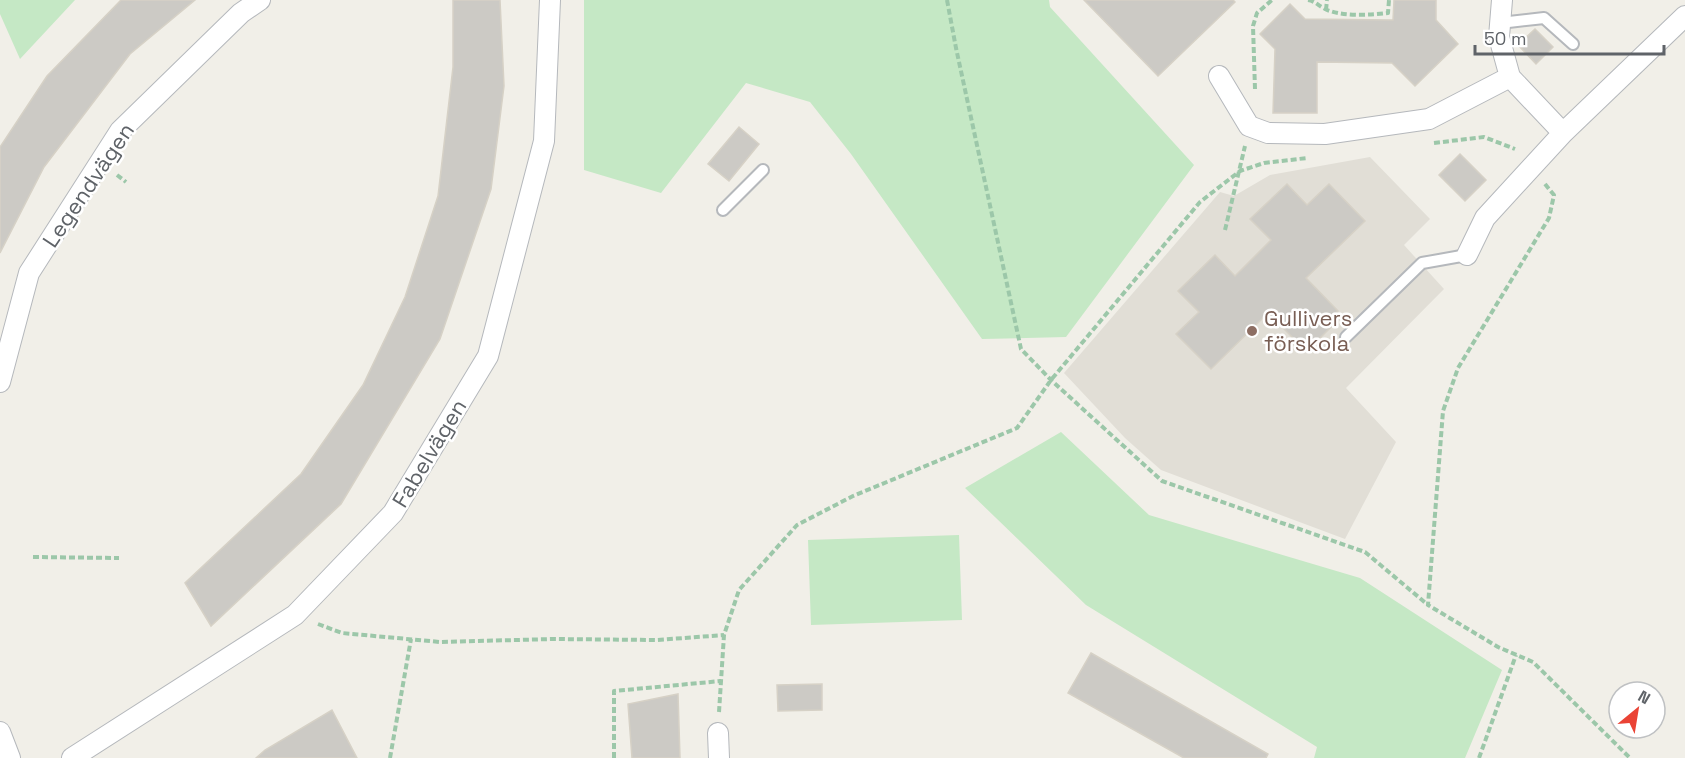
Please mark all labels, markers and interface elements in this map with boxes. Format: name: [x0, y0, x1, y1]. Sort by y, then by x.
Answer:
scale bar: [1475, 18, 1664, 56]
text: 50 m: [1484, 27, 1526, 50]
street label: Legendvägen: [36, 117, 140, 253]
place label: Gullivers förskola: [1264, 304, 1352, 357]
marker: Gullivers förskola: [1245, 324, 1259, 338]
street label: Fabelvägen: [386, 394, 472, 512]
north arrow: [1607, 680, 1667, 740]
text: N: [1634, 686, 1654, 709]

